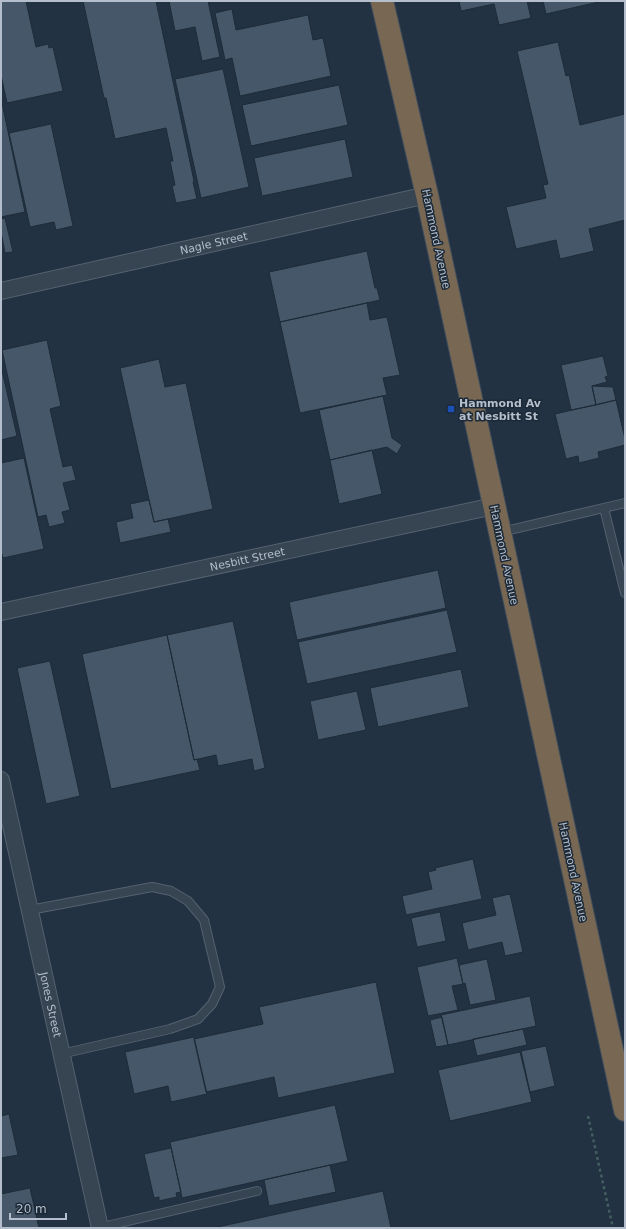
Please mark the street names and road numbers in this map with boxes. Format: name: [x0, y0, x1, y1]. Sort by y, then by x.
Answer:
street label: Hammond Avenue: [419, 188, 453, 290]
street label: Nagle Street: [179, 229, 249, 257]
street label: Hammond Avenue: [487, 504, 521, 606]
street label: Nesbitt Street: [209, 544, 287, 573]
street label: Hammond Avenue: [556, 821, 590, 923]
street label: Jones Street: [37, 970, 64, 1039]

